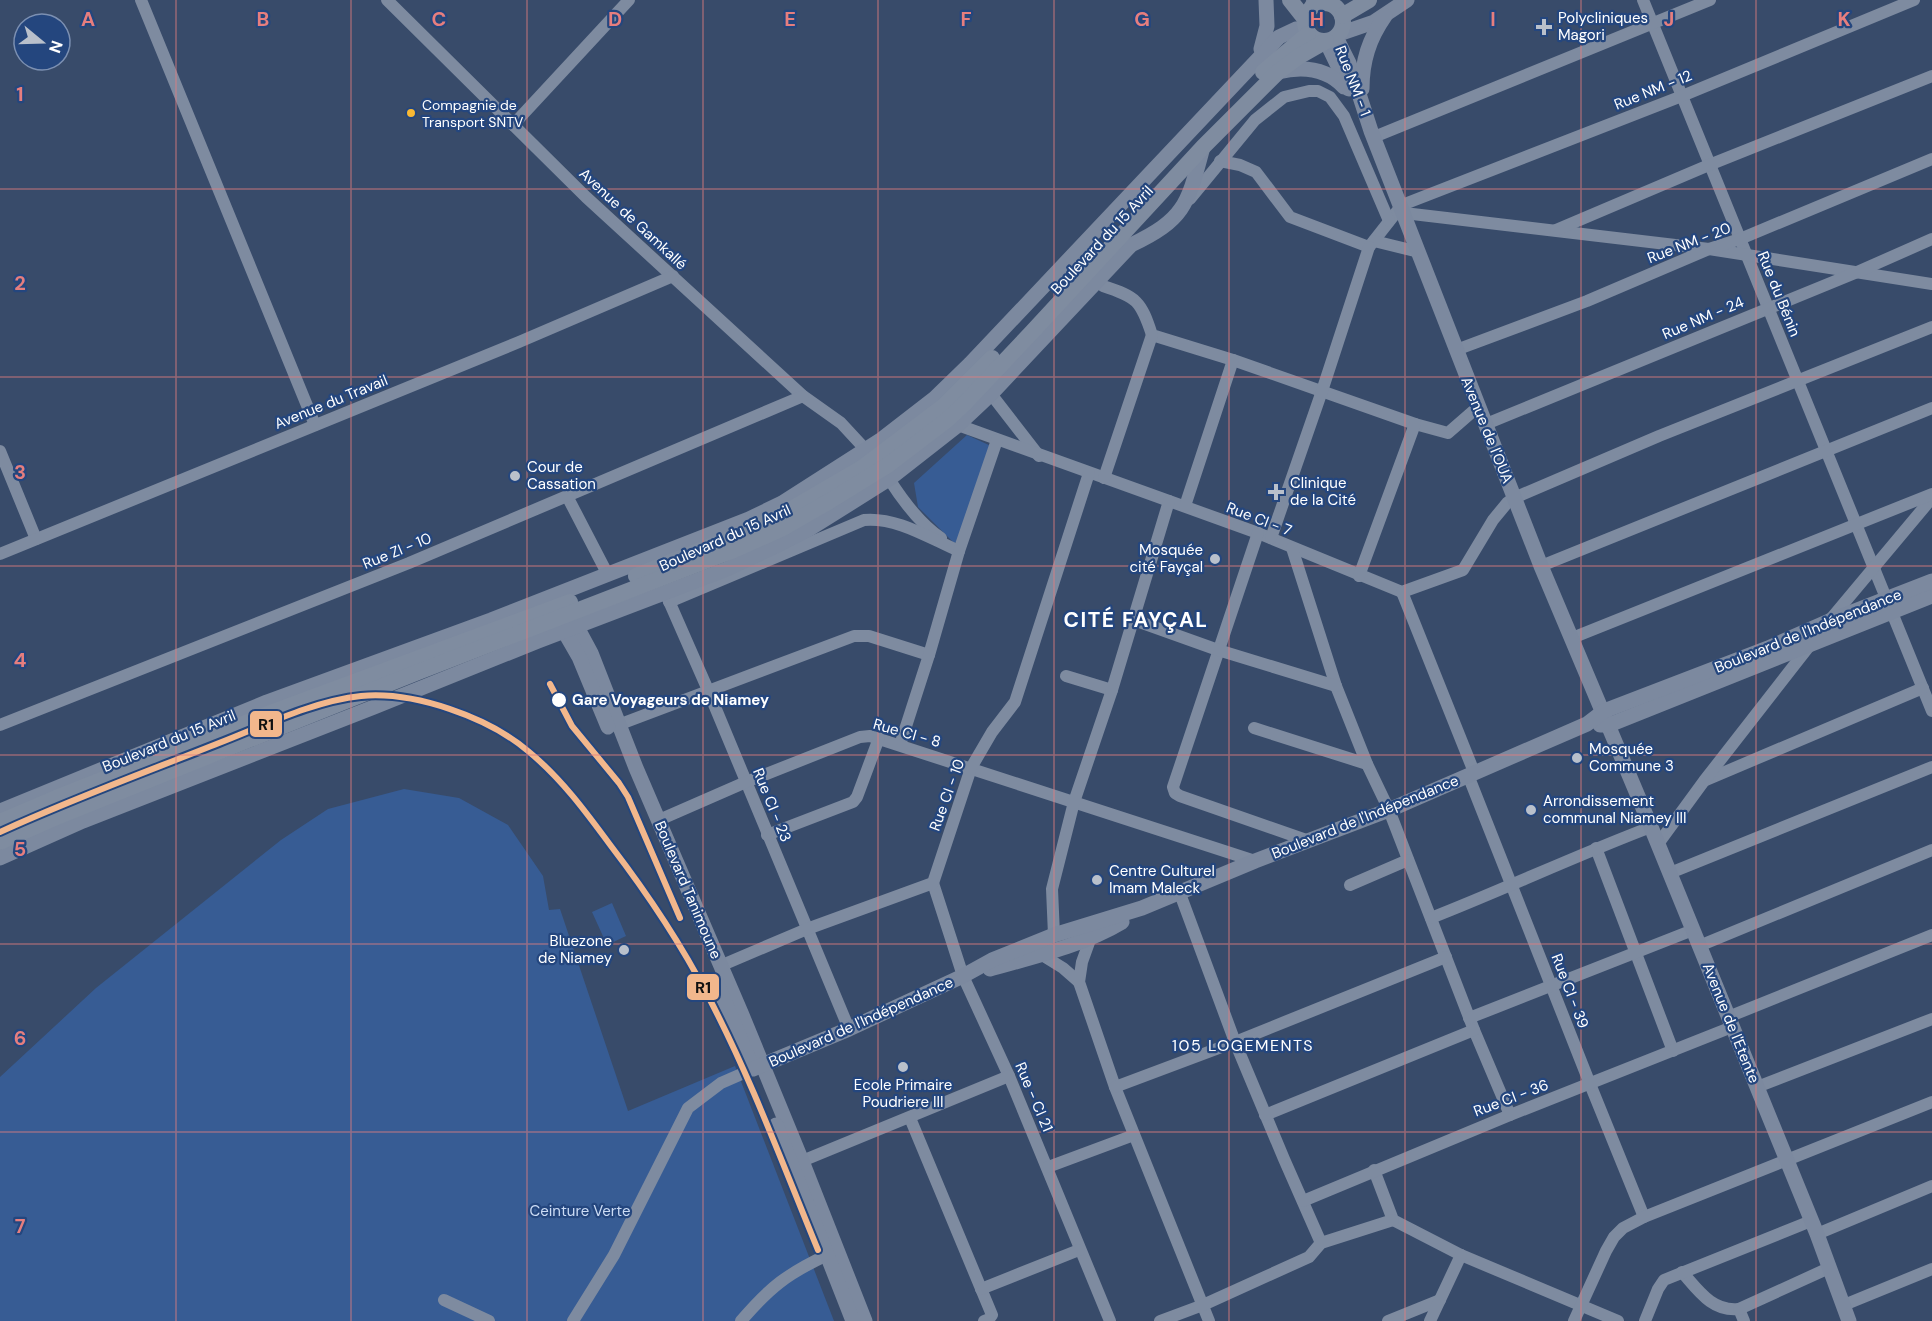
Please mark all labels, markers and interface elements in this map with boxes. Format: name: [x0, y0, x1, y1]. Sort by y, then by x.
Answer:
text: A: [81, 6, 95, 32]
text: B: [257, 6, 269, 32]
text: C: [432, 6, 446, 32]
text: D: [608, 6, 622, 32]
text: E: [784, 6, 796, 32]
text: F: [960, 6, 972, 32]
text: G: [1134, 6, 1150, 32]
text: H: [1310, 6, 1324, 32]
text: I: [1490, 6, 1496, 32]
text: J: [1664, 6, 1674, 32]
text: K: [1837, 6, 1851, 32]
place label: Polycliniques Magori: [1558, 8, 1648, 45]
north arrow: [12, 12, 72, 72]
marker: Polycliniques Magori: [1535, 18, 1553, 36]
text: N: [44, 38, 68, 56]
street label: Rue NM - 1: [1330, 43, 1376, 119]
street label: Rue NM - 12: [1611, 65, 1695, 115]
text: 1: [16, 81, 24, 107]
place label: Compagnie de Transport SNTV: [422, 96, 524, 131]
marker: Compagnie de Transport SNTV: [405, 107, 417, 119]
street label: Avenue de Gamkallé: [575, 164, 691, 274]
street label: Boulevard du 15 Avril: [1046, 181, 1158, 299]
street label: Rue NM - 20: [1644, 218, 1734, 268]
street label: Rue du Bénin: [1753, 248, 1805, 340]
text: 2: [14, 270, 26, 296]
street label: Rue NM - 24: [1659, 292, 1747, 344]
street label: Avenue du Travail: [271, 370, 391, 434]
street label: Avenue de l'OUA: [1456, 374, 1518, 486]
place label: Cour de Cassation: [527, 457, 596, 494]
text: 3: [14, 459, 26, 485]
marker: Cour de Cassation: [508, 469, 522, 483]
place label: Clinique de la Cité: [1290, 473, 1356, 510]
marker: Clinique de la Cité: [1267, 483, 1285, 501]
street label: Rue CI - 7: [1223, 497, 1295, 541]
street label: Boulevard du 15 Avril: [656, 500, 794, 576]
street label: Rue ZI - 10: [360, 528, 434, 574]
place label: Mosquée cité Fayçal: [1129, 540, 1203, 577]
marker: Mosquée cité Fayçal: [1208, 552, 1222, 566]
street label: Boulevard de l'Indépendance: [1712, 584, 1904, 678]
district label: CITÉ FAYÇAL: [1064, 606, 1209, 634]
text: 4: [14, 647, 27, 673]
place label: Gare Voyageurs de Niamey: [572, 690, 769, 710]
marker: Gare Voyageurs de Niamey: [550, 691, 568, 709]
street label: Boulevard du 15 Avril: [99, 705, 239, 777]
line badge: R1: [249, 710, 283, 738]
text: R1: [258, 714, 274, 735]
street label: Rue CI - 8: [871, 714, 943, 752]
place label: Mosquée Commune 3: [1589, 739, 1674, 776]
marker: Mosquée Commune 3: [1570, 751, 1584, 765]
street label: Rue CI - 10: [925, 756, 969, 834]
street label: Rue CI - 23: [748, 765, 796, 845]
street label: Boulevard de l'Indépendance: [1269, 770, 1461, 864]
place label: Arrondissement communal Niamey III: [1543, 791, 1686, 828]
marker: Arrondissement communal Niamey III: [1524, 803, 1538, 817]
street label: Boulevard Tanimoune: [650, 818, 726, 962]
text: 5: [14, 836, 26, 862]
place label: Centre Culturel Imam Maleck: [1109, 861, 1215, 898]
marker: Centre Culturel Imam Maleck: [1090, 873, 1104, 887]
place label: Bluezone de Niamey: [538, 931, 613, 968]
marker: Bluezone de Niamey: [617, 943, 631, 957]
street label: Rue CI - 39: [1547, 951, 1593, 1031]
street label: Avenue de l'Etente: [1698, 960, 1764, 1086]
street label: Boulevard de l'Indépendance: [766, 972, 956, 1072]
line badge: R1: [686, 973, 720, 1001]
text: R1: [695, 977, 711, 998]
text: 6: [14, 1025, 26, 1051]
district label: 105 LOGEMENTS: [1172, 1035, 1314, 1056]
street label: Rue - CI 21: [1010, 1059, 1058, 1135]
marker: Ecole Primaire Poudriere III: [896, 1060, 910, 1074]
place label: Ecole Primaire Poudriere III: [854, 1075, 952, 1112]
street label: Rue CI - 36: [1471, 1075, 1551, 1121]
park label: Ceinture Verte: [529, 1201, 631, 1221]
text: 7: [15, 1213, 26, 1239]

